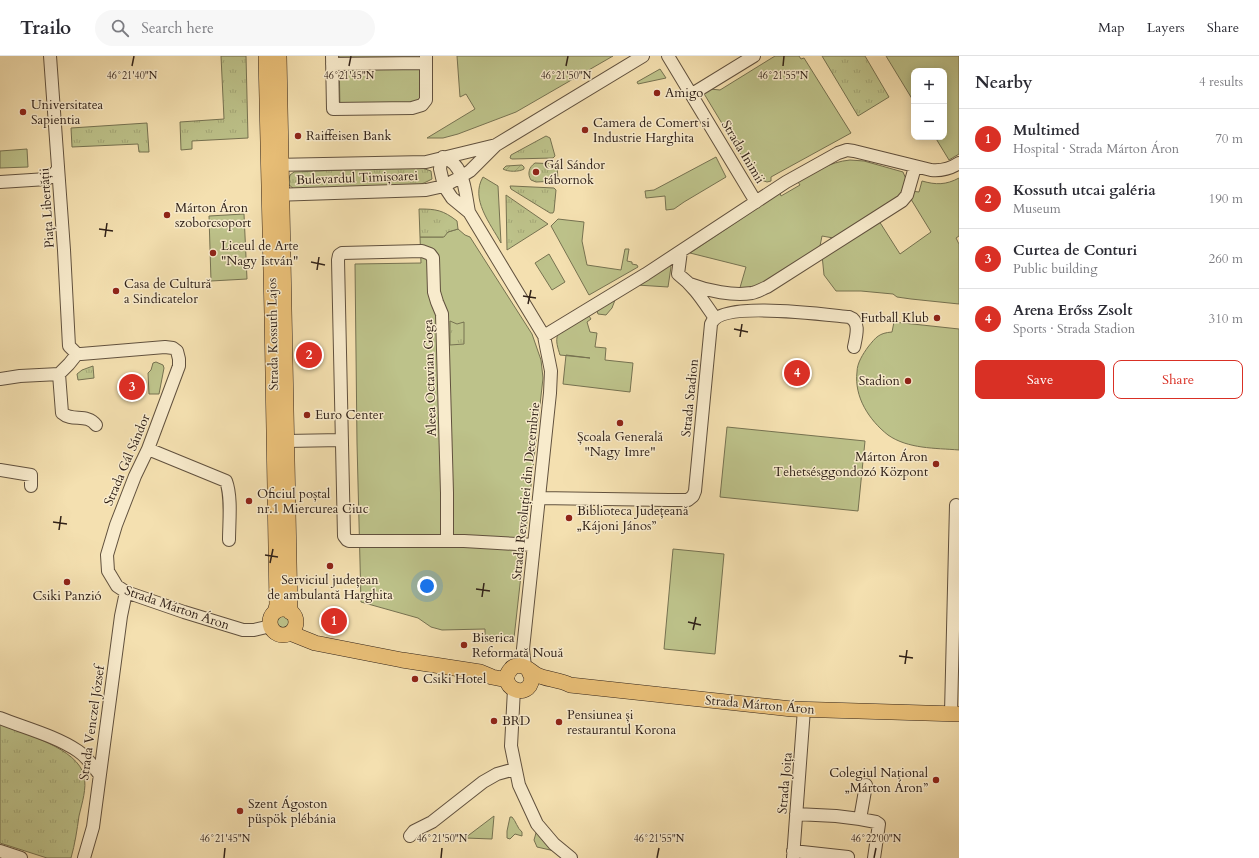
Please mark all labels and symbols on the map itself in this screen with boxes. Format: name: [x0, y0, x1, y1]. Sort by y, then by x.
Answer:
text: 46°21'40"N: [107, 69, 158, 83]
text: 46°21'45"N: [324, 69, 375, 83]
text: 46°21'50"N: [541, 69, 592, 83]
text: 46°21'55"N: [758, 69, 809, 83]
place label: Amigo: [665, 84, 703, 102]
marker: Amigo: [652, 88, 662, 98]
place label: Universitatea Sapientia: [31, 96, 104, 129]
marker: Universitatea Sapientia: [18, 107, 28, 117]
place label: Camera de Comert si Industrie Harghita: [593, 114, 710, 147]
street label: Strada Inimii: [717, 117, 769, 187]
marker: Camera de Comert si Industrie Harghita: [580, 125, 590, 135]
place label: Raiffeisen Bank: [306, 127, 392, 145]
marker: Raiffeisen Bank: [293, 131, 303, 141]
place label: Gál Sándor tábornok: [544, 156, 605, 189]
street label: Piața Libertății: [35, 167, 59, 249]
street label: Bulevardul Timișoarei: [296, 167, 419, 189]
marker: Gál Sándor tábornok: [531, 167, 541, 177]
place label: Márton Áron szoborcsoport: [175, 199, 251, 232]
marker: Márton Áron szoborcsoport: [162, 210, 172, 220]
place label: Liceul de Arte "Nagy István": [221, 237, 299, 270]
marker: Liceul de Arte "Nagy István": [208, 248, 218, 258]
place label: Casa de Cultură a Sindicatelor: [124, 275, 212, 308]
street label: Strada Kossuth Lajos: [263, 277, 283, 391]
marker: Casa de Cultură a Sindicatelor: [111, 286, 121, 296]
place label: Futball Klub: [861, 309, 929, 327]
marker: Futball Klub: [932, 313, 942, 323]
street label: Aleea Octavian Goga: [419, 319, 441, 437]
pin: 2: [296, 340, 322, 370]
street label: Strada Stadion: [677, 358, 703, 438]
pin: 4: [784, 358, 810, 388]
pin: 3: [119, 372, 145, 402]
place label: Stadion: [859, 372, 901, 390]
marker: Stadion: [903, 376, 913, 386]
street label: Strada Revoluției din Decembrie: [508, 401, 544, 581]
place label: Euro Center: [315, 406, 384, 424]
marker: Euro Center: [302, 410, 312, 420]
street label: Strada Gál Sándor: [100, 411, 155, 509]
marker: Școala Generală "Nagy Imre": [615, 418, 625, 428]
place label: Școala Generală "Nagy Imre": [577, 428, 664, 461]
place label: Márton Áron Tehetsésggondozó Központ: [774, 448, 929, 481]
marker: Márton Áron Tehetsésggondozó Központ: [931, 459, 941, 469]
place label: Oficiul poștal nr.1 Miercurea Ciuc: [257, 485, 369, 518]
marker: Oficiul poștal nr.1 Miercurea Ciuc: [244, 496, 254, 506]
place label: Biblioteca Județeană „Kájoni János”: [577, 502, 689, 535]
marker: Biblioteca Județeană „Kájoni János”: [564, 513, 574, 523]
marker: Serviciul județean de ambulantă Harghita: [325, 561, 335, 571]
place label: Serviciul județean de ambulantă Harghita: [267, 571, 393, 604]
your location: [417, 576, 437, 596]
marker: Csiki Panzió: [62, 577, 72, 587]
street label: Strada Márton Áron: [122, 582, 233, 635]
place label: Csiki Panzió: [32, 587, 102, 605]
pin: 1: [321, 606, 347, 636]
place label: Biserica Reformată Nouă: [472, 629, 564, 662]
marker: Biserica Reformată Nouă: [459, 640, 469, 650]
street label: Strada Venczel József: [75, 662, 109, 782]
place label: Csiki Hotel: [423, 670, 487, 688]
marker: Csiki Hotel: [410, 674, 420, 684]
street label: Strada Márton Áron: [704, 691, 816, 719]
place label: Pensiunea și restaurantul Korona: [567, 706, 676, 739]
place label: BRD: [502, 712, 530, 730]
marker: BRD: [489, 716, 499, 726]
marker: Pensiunea și restaurantul Korona: [554, 717, 564, 727]
street label: Strada Joița: [773, 751, 797, 815]
place label: Colegiul Național „Márton Áron”: [829, 764, 929, 797]
marker: Colegiul Național „Márton Áron”: [931, 775, 941, 785]
place label: Szent Ágoston püspök plébánia: [248, 795, 337, 828]
marker: Szent Ágoston püspök plébánia: [235, 806, 245, 816]
text: 46°21'45"N: [200, 832, 251, 846]
text: 46°21'50"N: [417, 832, 468, 846]
text: 46°21'55"N: [634, 832, 685, 846]
text: 46°22'00"N: [851, 832, 902, 846]

